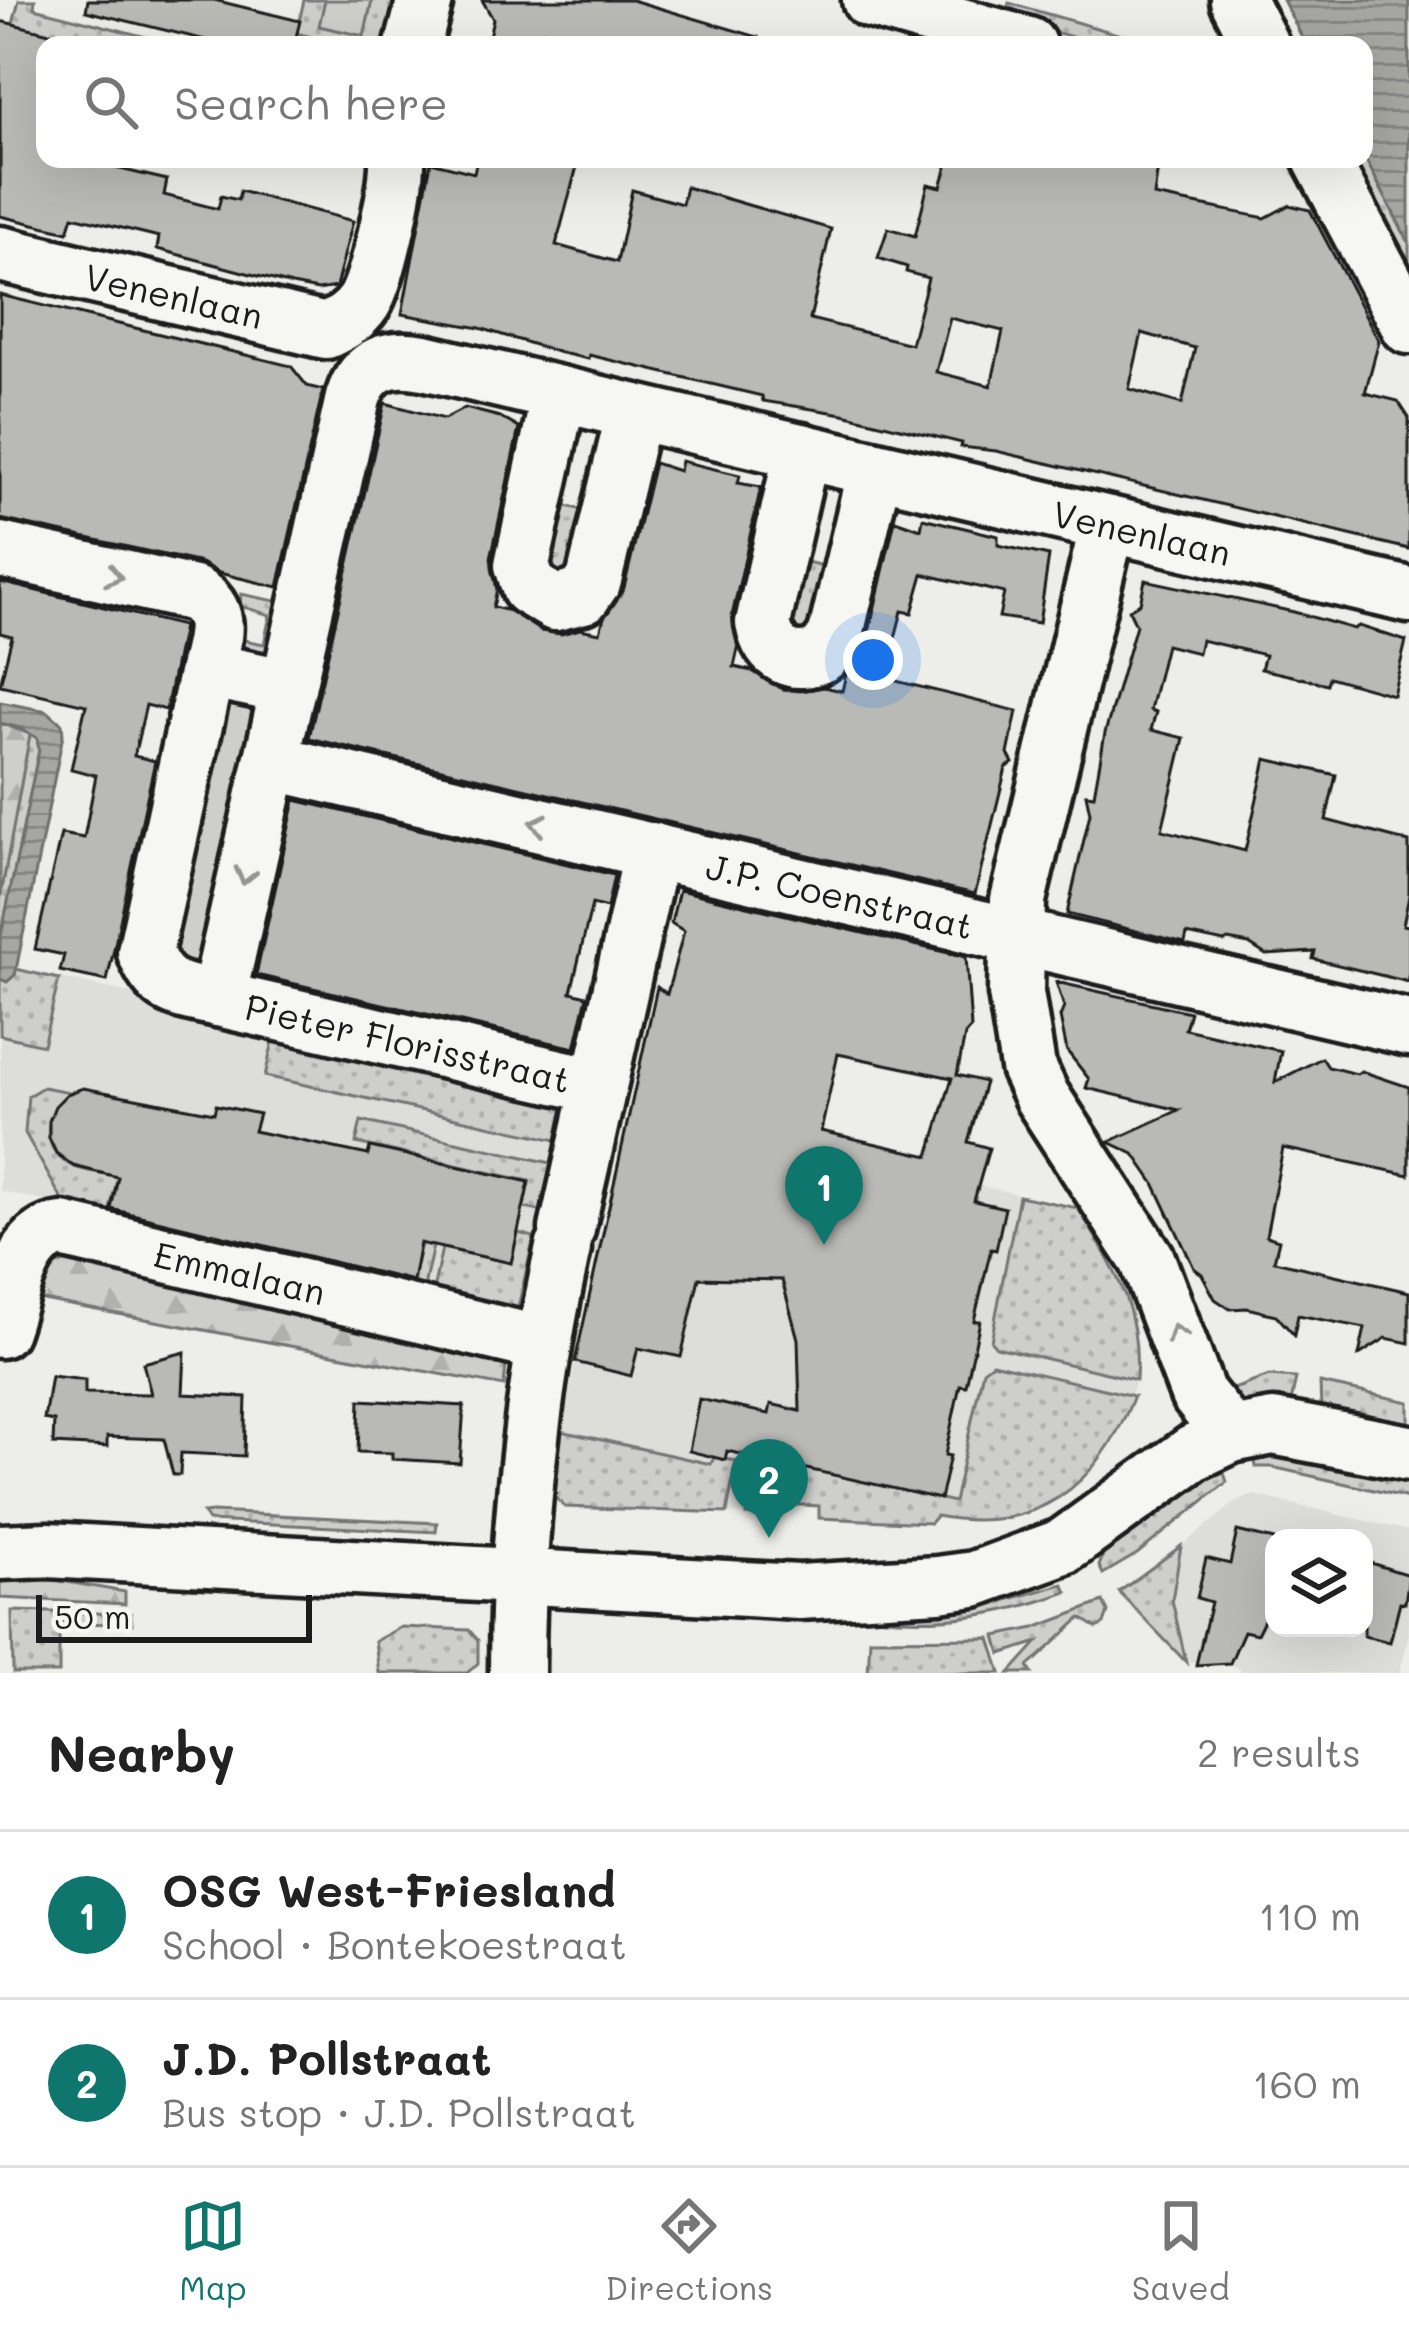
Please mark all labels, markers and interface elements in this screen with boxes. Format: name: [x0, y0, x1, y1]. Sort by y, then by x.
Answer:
search box: [36, 36, 1373, 168]
icon: search: [78, 69, 144, 135]
text: Search here: [174, 73, 448, 131]
street label: Venenlaan: [80, 252, 268, 338]
street label: Venenlaan: [1048, 489, 1236, 575]
one-way arrow: [103, 562, 124, 587]
your location: [843, 630, 903, 690]
one-way arrow: [528, 813, 548, 838]
street label: J.P. Coenstraat: [702, 841, 978, 949]
one-way arrow: [234, 866, 259, 886]
street label: Pieter Florisstraat: [241, 982, 575, 1102]
pin: 1: [785, 1146, 863, 1245]
street label: Emmalaan: [150, 1229, 330, 1315]
one-way arrow: [1165, 1324, 1190, 1345]
pin: 2: [730, 1439, 808, 1538]
map controls: [1265, 1529, 1373, 1637]
button: layers: [1265, 1529, 1373, 1637]
scale bar: [36, 1589, 312, 1642]
text: 50 m: [54, 1594, 130, 1637]
text: Nearby: [48, 1718, 235, 1785]
text: 2 results: [1197, 1726, 1361, 1777]
text: OSG West-Friesland: [162, 1860, 615, 1918]
text: 1: [78, 1889, 96, 1940]
text: 110 m: [1259, 1889, 1361, 1940]
text: School · Bontekoestraat: [162, 1918, 627, 1969]
text: J.D. Pollstraat: [162, 2028, 492, 2086]
text: 2: [76, 2057, 98, 2108]
text: 160 m: [1252, 2057, 1361, 2108]
text: Bus stop · J.D. Pollstraat: [162, 2086, 636, 2137]
tab: Map: [179, 2193, 247, 2308]
tab: Directions: [605, 2193, 773, 2308]
tab: Saved: [1132, 2193, 1230, 2308]

